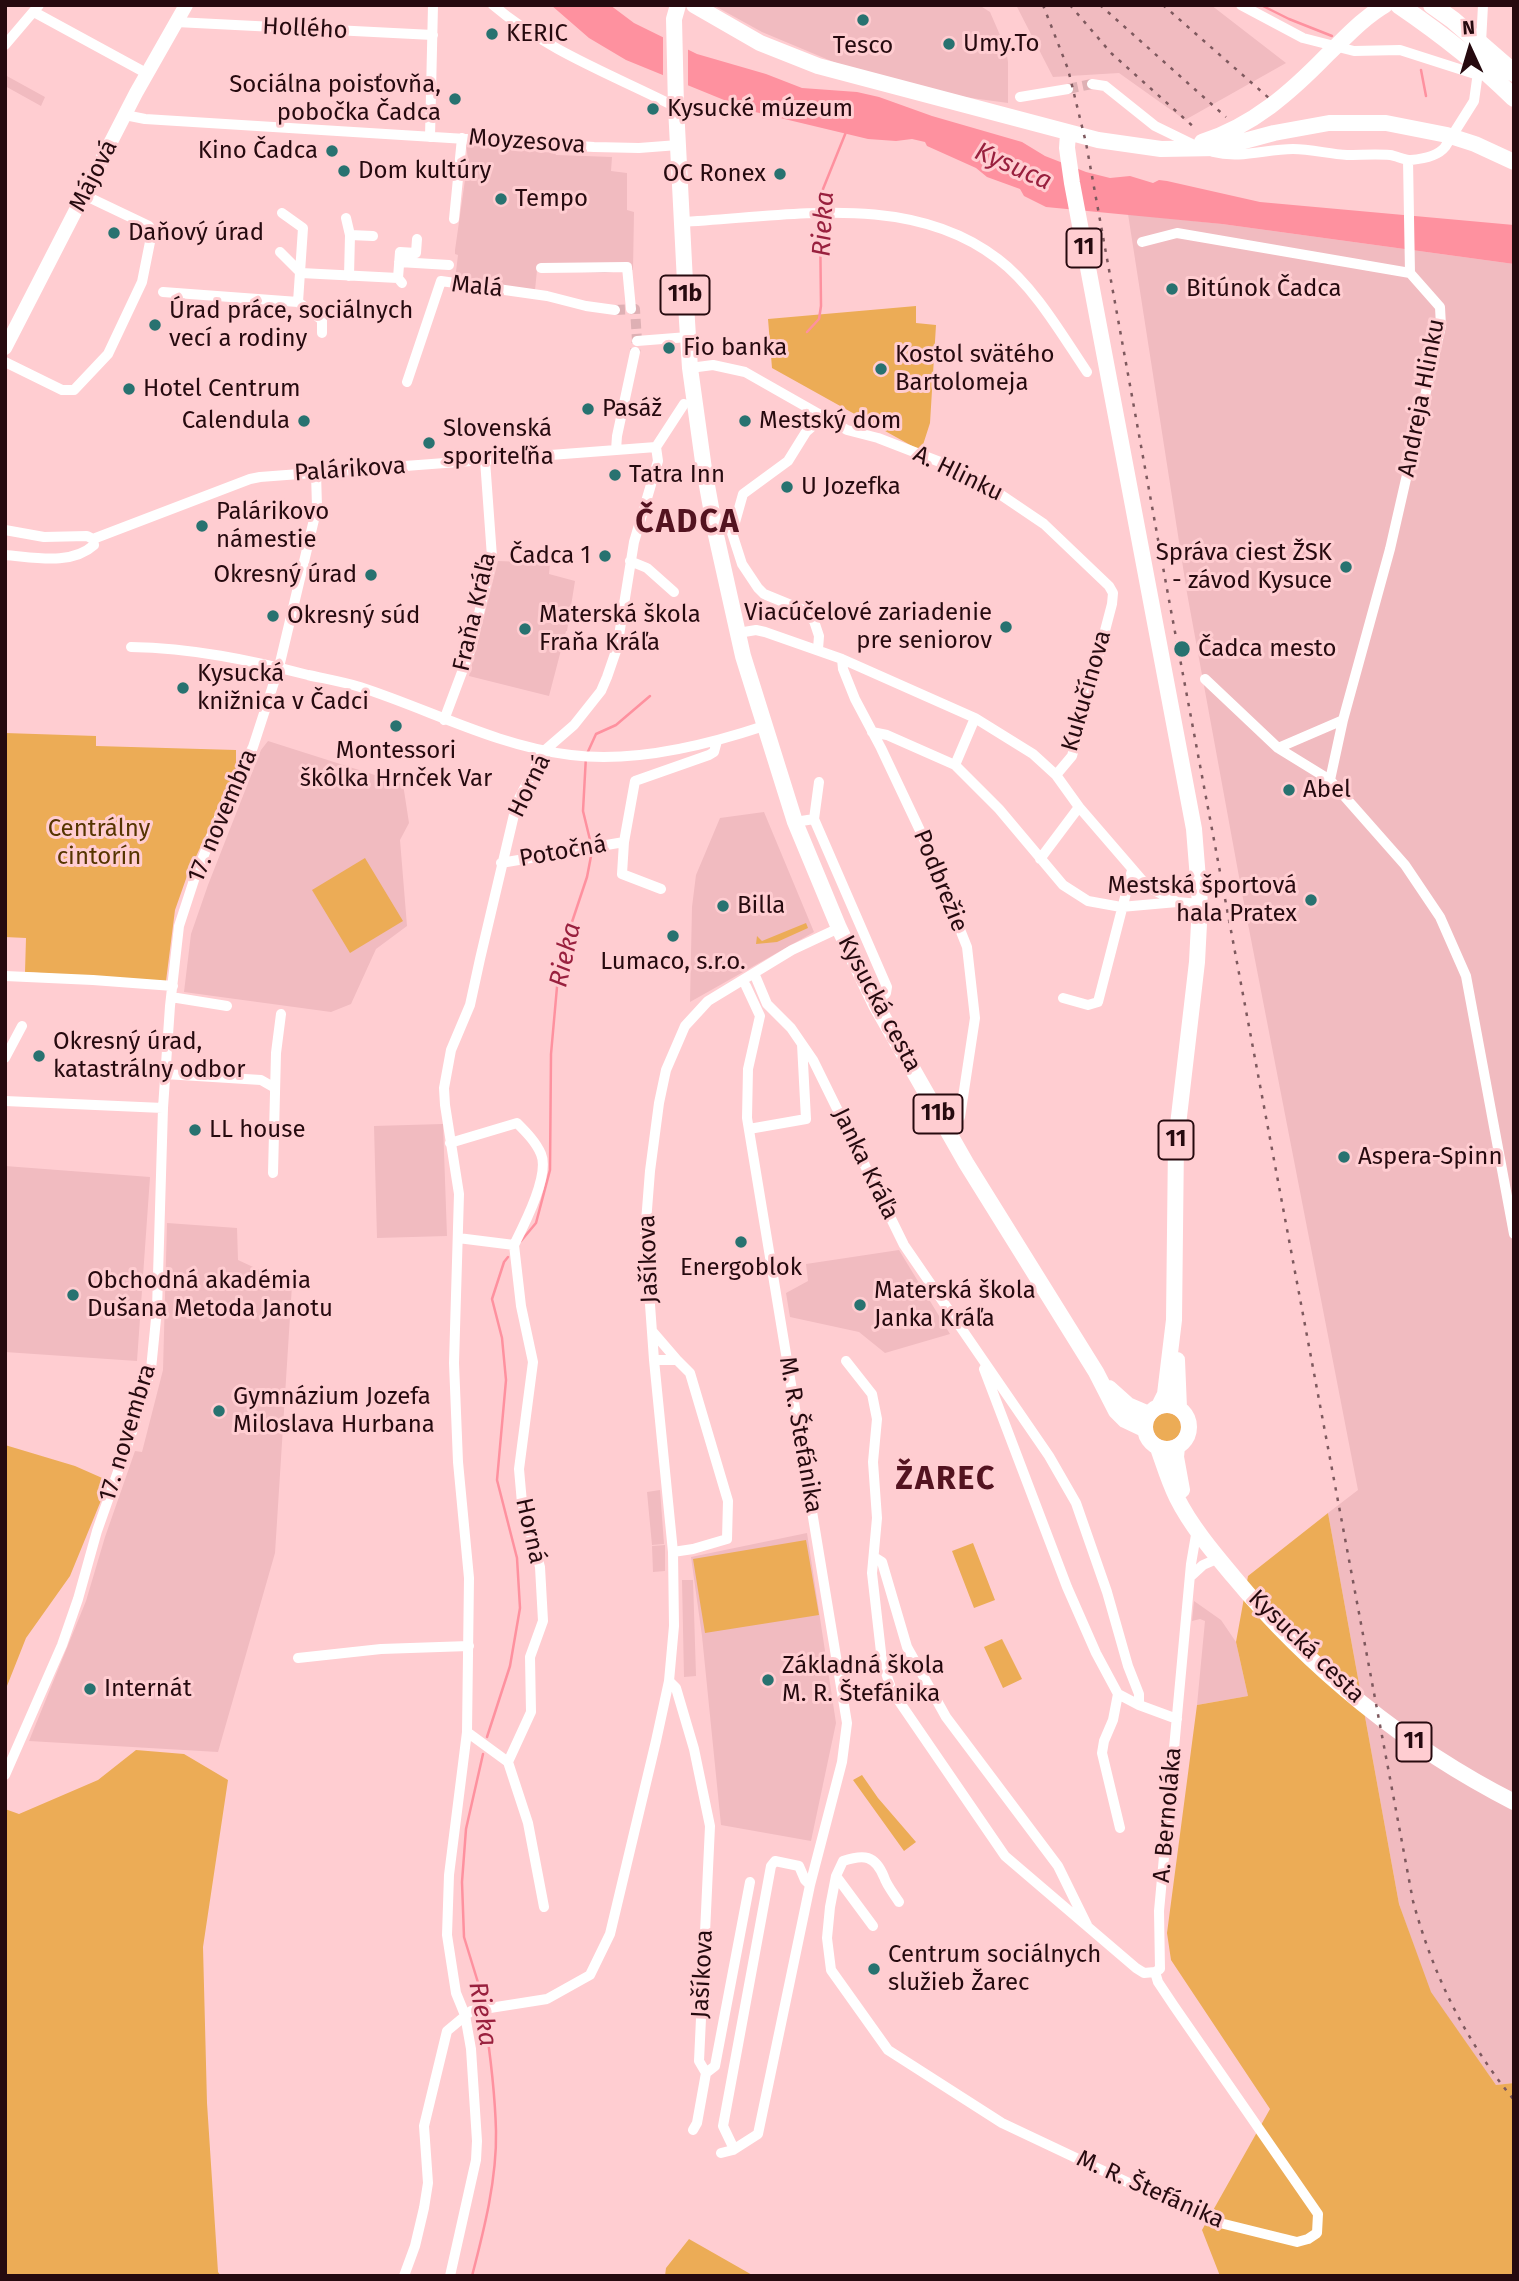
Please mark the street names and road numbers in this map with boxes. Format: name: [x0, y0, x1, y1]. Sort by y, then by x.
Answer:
street label: Hollého: [262, 12, 348, 46]
street label: Moyzesova: [467, 124, 587, 160]
street label: Májová: [64, 135, 124, 217]
road number: 11: [1066, 229, 1102, 268]
street label: Malá: [450, 270, 504, 304]
road number: 11b: [660, 276, 710, 314]
street label: Andreja Hlinku: [1393, 317, 1451, 479]
street label: A. Hlinku: [908, 440, 1008, 508]
street label: Palárikova: [293, 452, 407, 488]
street label: Fraňa Kráľa: [447, 550, 503, 674]
street label: Kukučínova: [1056, 627, 1118, 755]
street label: 17. novembra: [182, 745, 264, 887]
street label: Horná: [502, 750, 558, 822]
street label: Podbrežie: [906, 826, 974, 936]
street label: Potočná: [517, 830, 609, 874]
street label: Kysucká cesta: [831, 931, 927, 1077]
road number: 11b: [914, 1094, 962, 1134]
street label: Janka Kráľa: [826, 1103, 904, 1225]
road number: 11: [1158, 1120, 1194, 1160]
street label: Jašíkova: [633, 1214, 665, 1304]
street label: M. R. Štefánika: [772, 1355, 828, 1515]
street label: 17. novembra: [93, 1361, 163, 1505]
street label: Horná: [508, 1495, 552, 1567]
street label: Kysucká cesta: [1242, 1584, 1370, 1710]
road number: 11: [1396, 1722, 1432, 1762]
street label: A. Bernoláka: [1148, 1746, 1188, 1884]
street label: Jašíkova: [686, 1929, 720, 2019]
street label: M. R. Štefánika: [1072, 2145, 1228, 2235]

